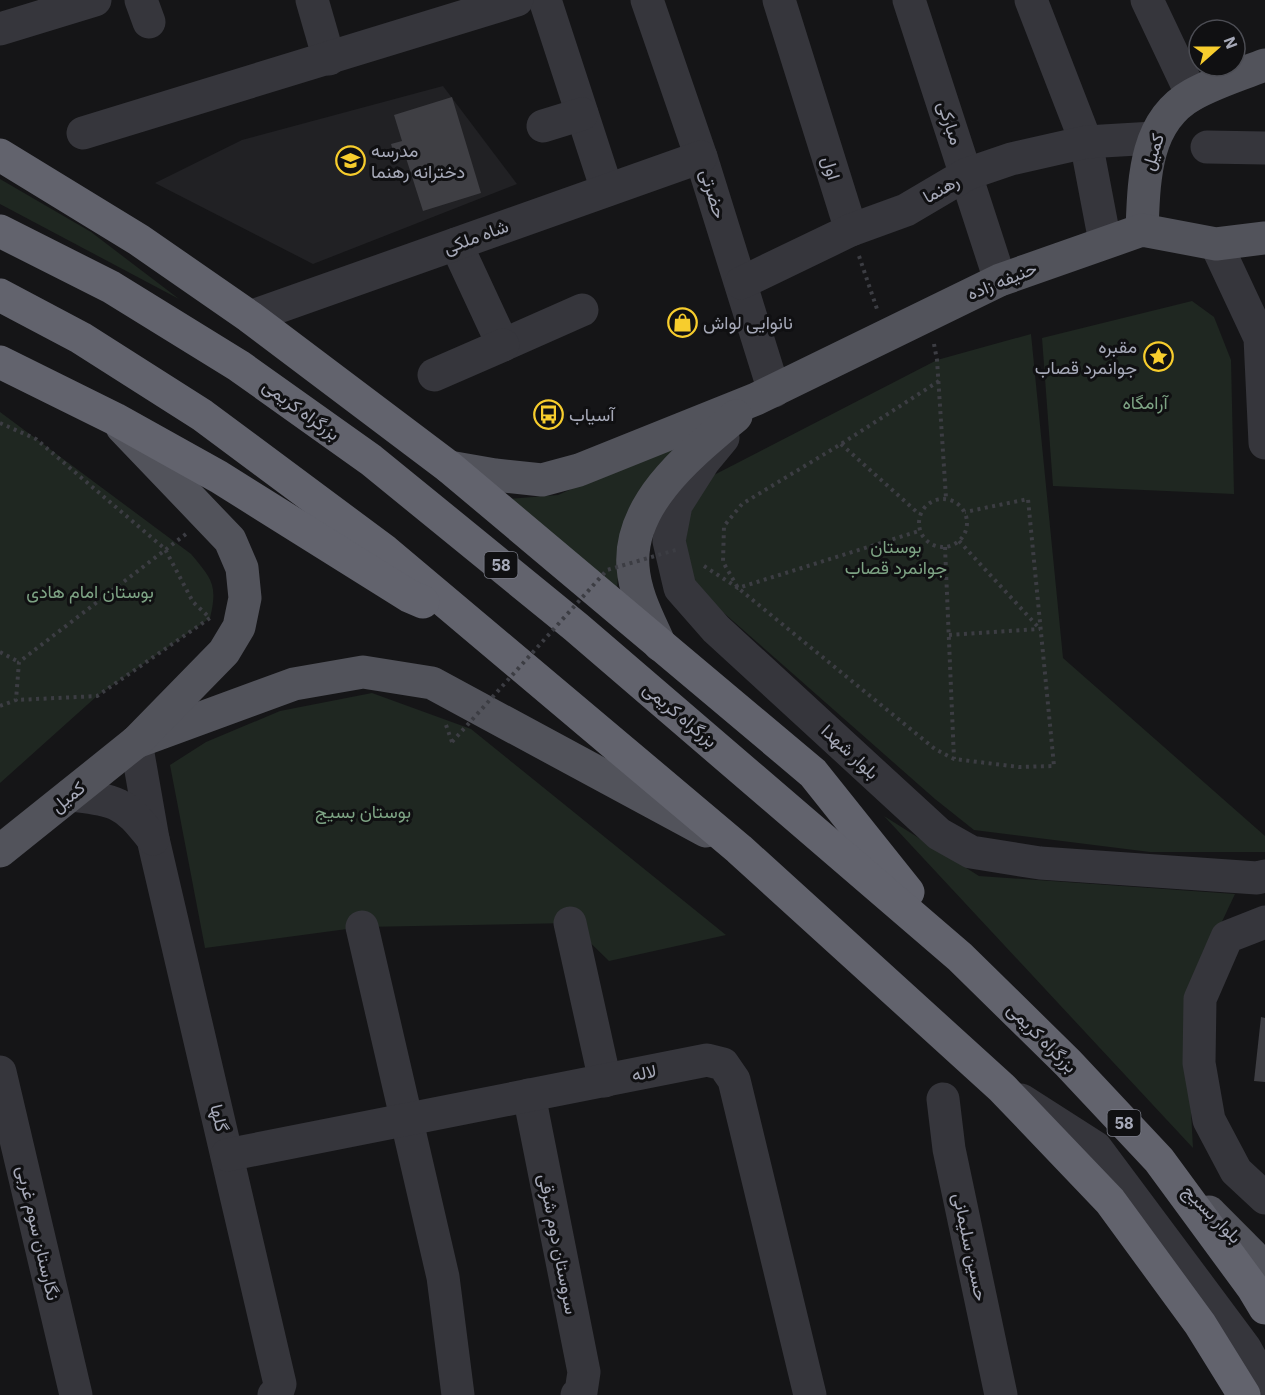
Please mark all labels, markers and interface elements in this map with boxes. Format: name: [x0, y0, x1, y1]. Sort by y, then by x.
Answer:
north arrow: [1187, 18, 1247, 78]
text: N: [1220, 34, 1242, 52]
street label: مبارکی: [933, 98, 968, 148]
street label: کمیل: [1136, 131, 1169, 173]
place label: مدرسه دخترانه رهنما: [371, 139, 465, 183]
school or university icon: مدرسه دخترانه رهنما: [334, 145, 366, 177]
street label: اول: [817, 153, 846, 183]
street label: حضرتی: [695, 166, 732, 221]
street label: رهنما: [918, 169, 963, 208]
street label: شاه ملکی: [440, 214, 512, 259]
street label: حنیفه زاده: [964, 256, 1040, 305]
shop icon: نانوایی لواش: [666, 307, 698, 339]
place label: نانوایی لواش: [703, 311, 793, 334]
place label: مقبره جوانمرد قصاب: [1035, 335, 1137, 379]
place icon: مقبره جوانمرد قصاب: [1142, 341, 1174, 373]
street label: بزرگراه کریمی: [258, 374, 344, 445]
park label: آرامگاه: [1122, 391, 1169, 414]
bus stop icon: آسیاب: [532, 399, 564, 431]
place label: آسیاب: [569, 403, 616, 426]
park label: بوستان جوانمرد قصاب: [845, 535, 947, 579]
road number: 58: [484, 552, 518, 578]
park label: بوستان امام هادی: [26, 580, 154, 604]
street label: بزرگراه کریمی: [639, 677, 722, 752]
street label: بلوار شهدا: [817, 719, 884, 784]
street label: کمیل: [46, 776, 90, 817]
park label: بوستان بسیج: [315, 800, 411, 824]
street label: بزرگراه کریمی: [1002, 998, 1082, 1078]
street label: لاله: [630, 1059, 658, 1086]
street label: گلها: [205, 1102, 234, 1134]
road number: 58: [1108, 1110, 1140, 1136]
street label: نگارستان سوم غربی: [11, 1163, 65, 1303]
street label: سروستان دوم شرقی: [533, 1172, 583, 1316]
street label: بلوار بسیج: [1177, 1179, 1247, 1249]
street label: حسین سلیمانی: [948, 1191, 993, 1303]

